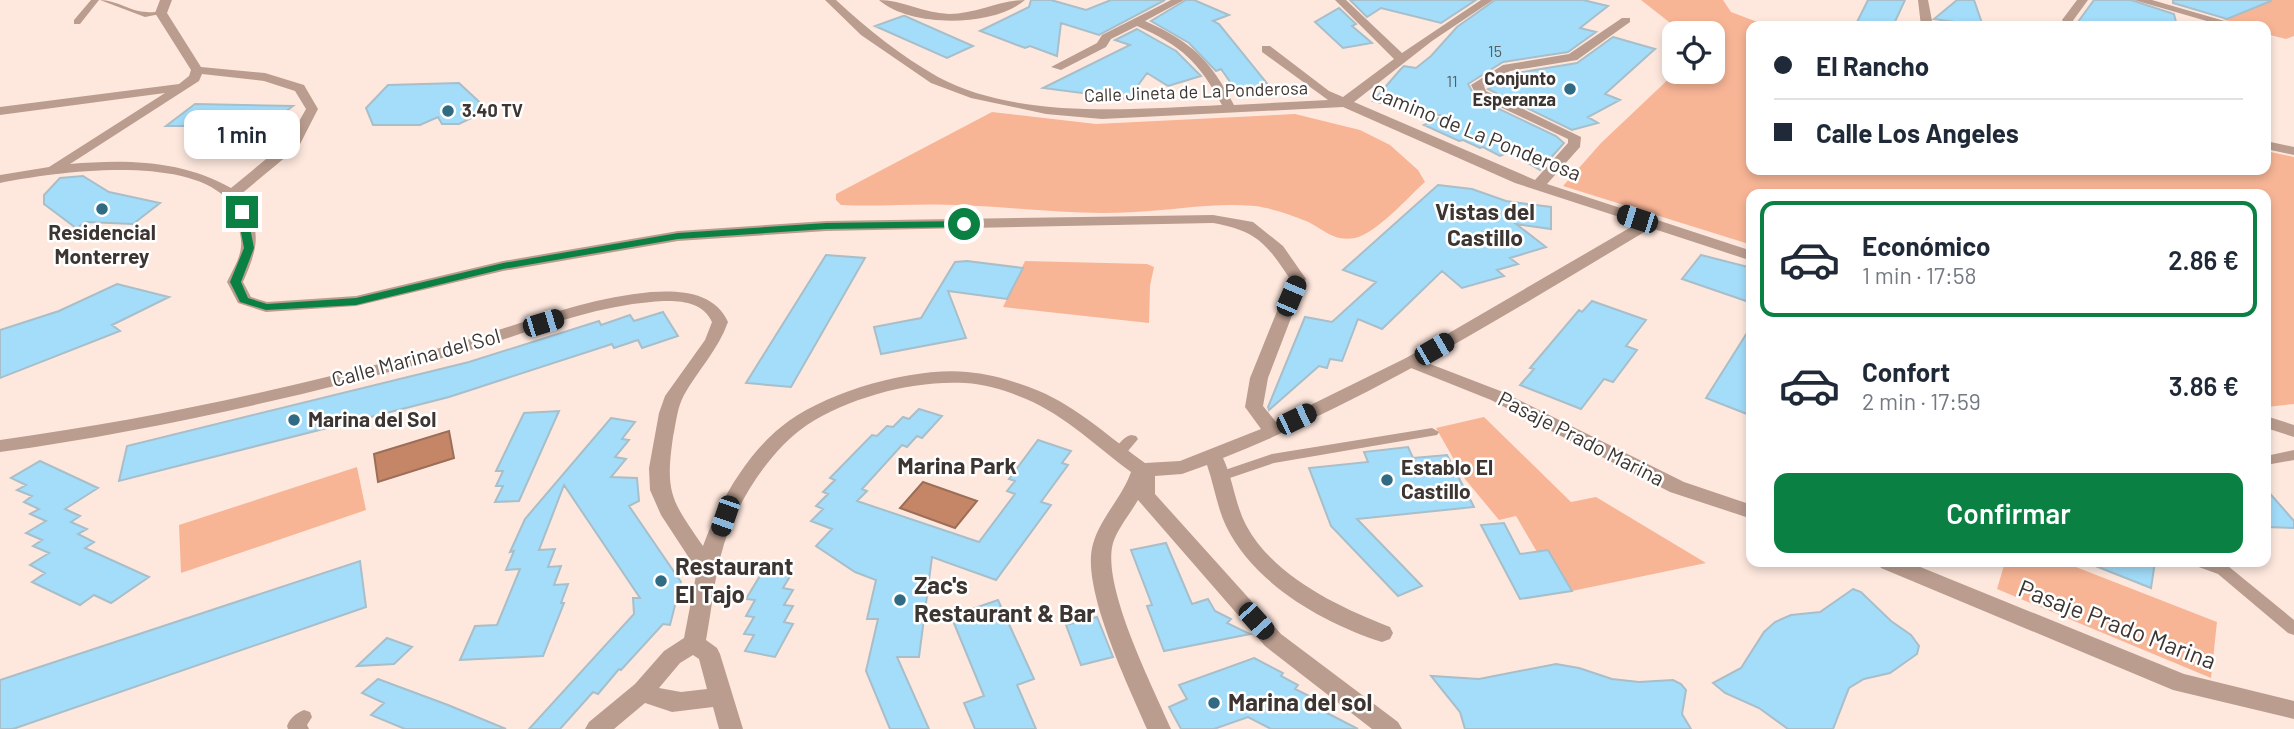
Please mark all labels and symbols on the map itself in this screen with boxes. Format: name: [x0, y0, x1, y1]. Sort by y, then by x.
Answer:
house number: 15: [1488, 41, 1502, 60]
place label: Conjunto Esperanza: [1473, 67, 1556, 110]
house number: 11: [1446, 71, 1458, 90]
street label: Calle Jineta de La Ponderosa: [1084, 76, 1308, 106]
street label: Camino de La Ponderosa: [1368, 78, 1585, 185]
marker: Conjunto Esperanza: [1562, 81, 1578, 97]
place label: 3.40 TV: [462, 99, 523, 121]
marker: 3.40 TV: [440, 103, 456, 119]
callout: 1 min: [184, 110, 300, 160]
route end: [226, 196, 258, 228]
district label: Vistas del Castillo: [1435, 197, 1535, 251]
marker: Residencial Monterrey: [94, 201, 110, 217]
car: [1614, 203, 1661, 235]
route start: [948, 208, 980, 240]
place label: Residencial Monterrey: [48, 219, 156, 268]
car: [1274, 273, 1309, 319]
car: [520, 307, 567, 339]
street label: Calle Marina del Sol: [329, 322, 503, 391]
car: [1411, 329, 1458, 369]
street label: Pasaje Prado Marina: [1494, 385, 1669, 490]
car: [1273, 400, 1320, 438]
place label: Marina del Sol: [308, 406, 436, 431]
marker: Marina del Sol: [286, 412, 302, 428]
district label: Marina Park: [897, 451, 1017, 479]
place label: Establo El Castillo: [1401, 454, 1493, 503]
marker: Establo El Castillo: [1379, 472, 1395, 488]
car: [709, 493, 742, 539]
place label: Restaurant El Tajo: [675, 551, 793, 608]
place label: Zac's Restaurant & Bar: [914, 570, 1096, 627]
marker: Restaurant El Tajo: [653, 573, 669, 589]
street label: Pasaje Prado Marina: [2015, 573, 2220, 675]
marker: Zac's Restaurant & Bar: [892, 592, 908, 608]
car: [1235, 598, 1278, 644]
place label: Marina del sol: [1228, 687, 1372, 716]
marker: Marina del sol: [1206, 695, 1222, 711]

